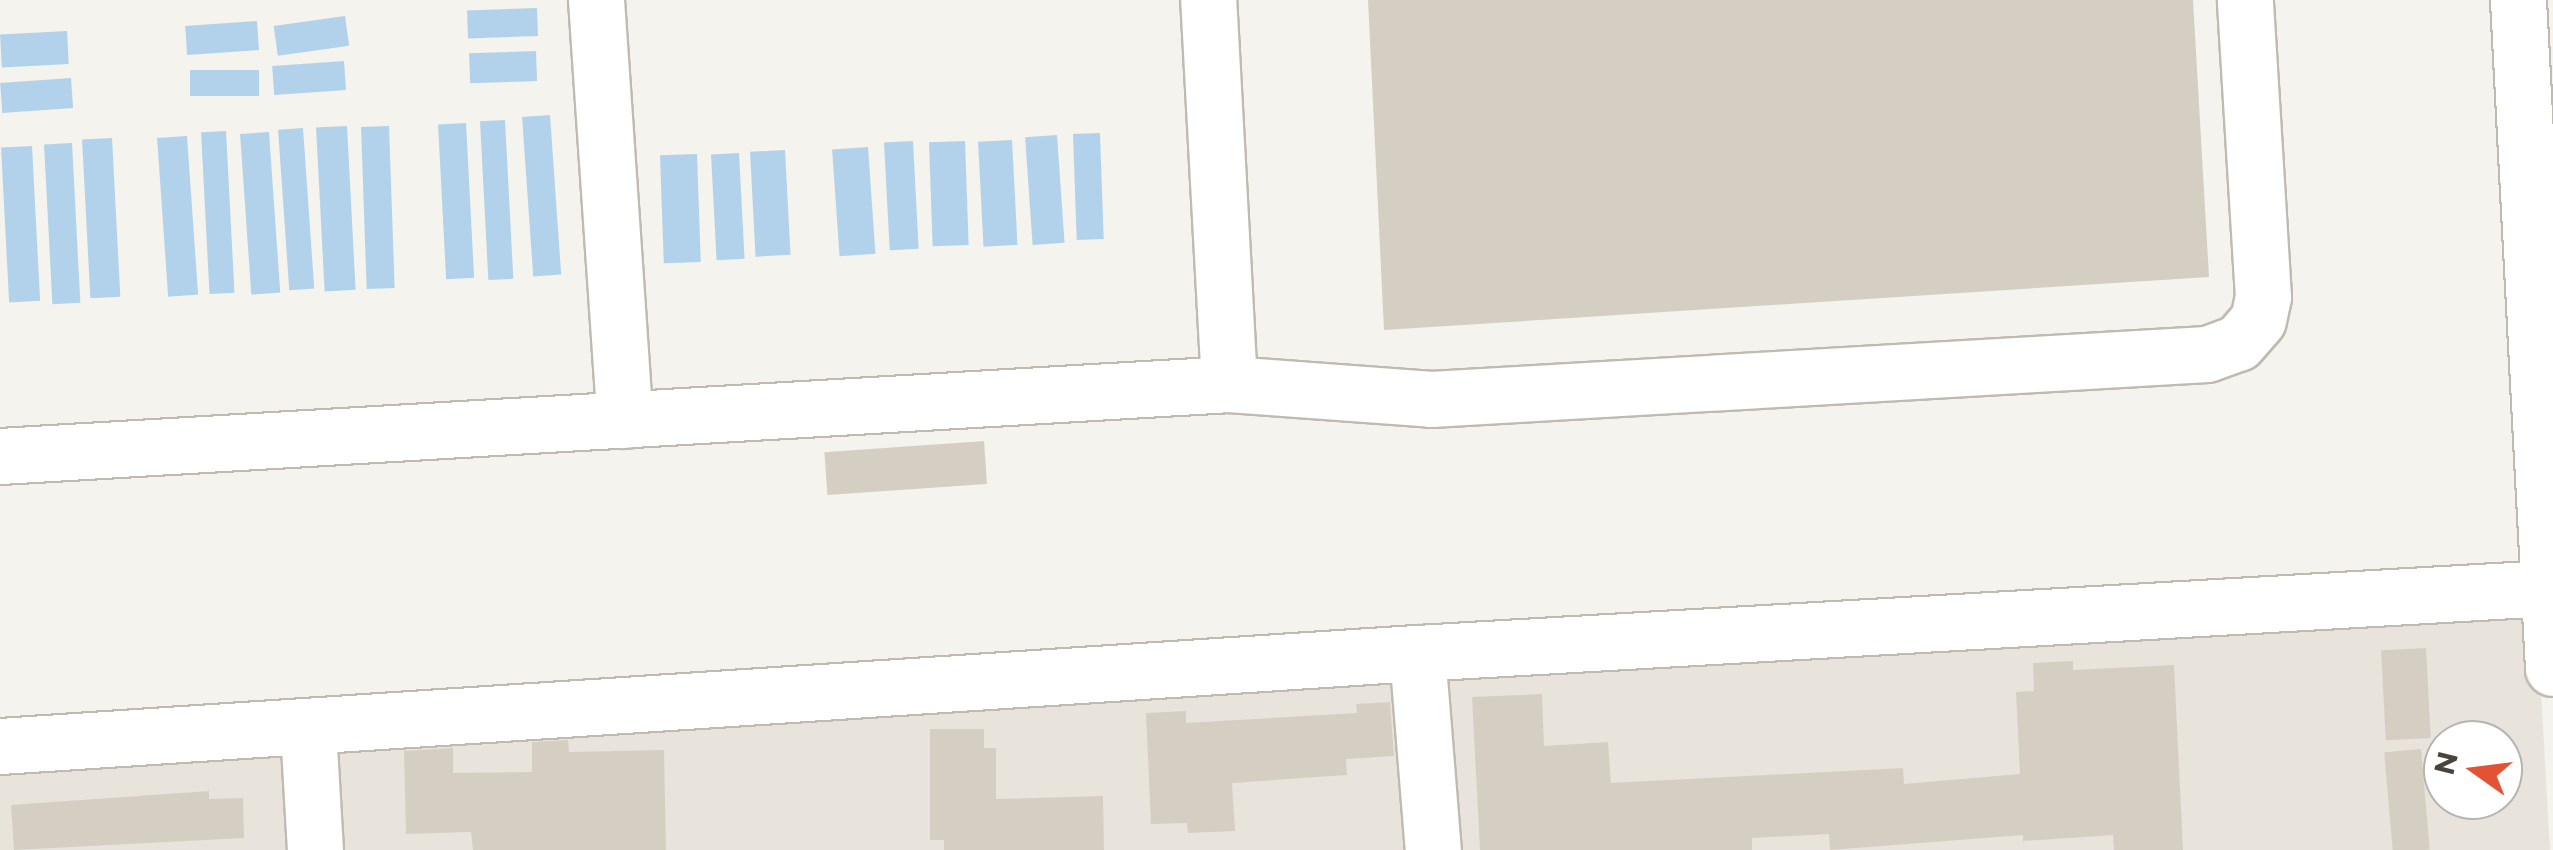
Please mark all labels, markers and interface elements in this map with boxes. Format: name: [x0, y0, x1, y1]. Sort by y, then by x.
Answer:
north arrow: [2423, 720, 2523, 820]
text: N: [2427, 748, 2465, 778]

